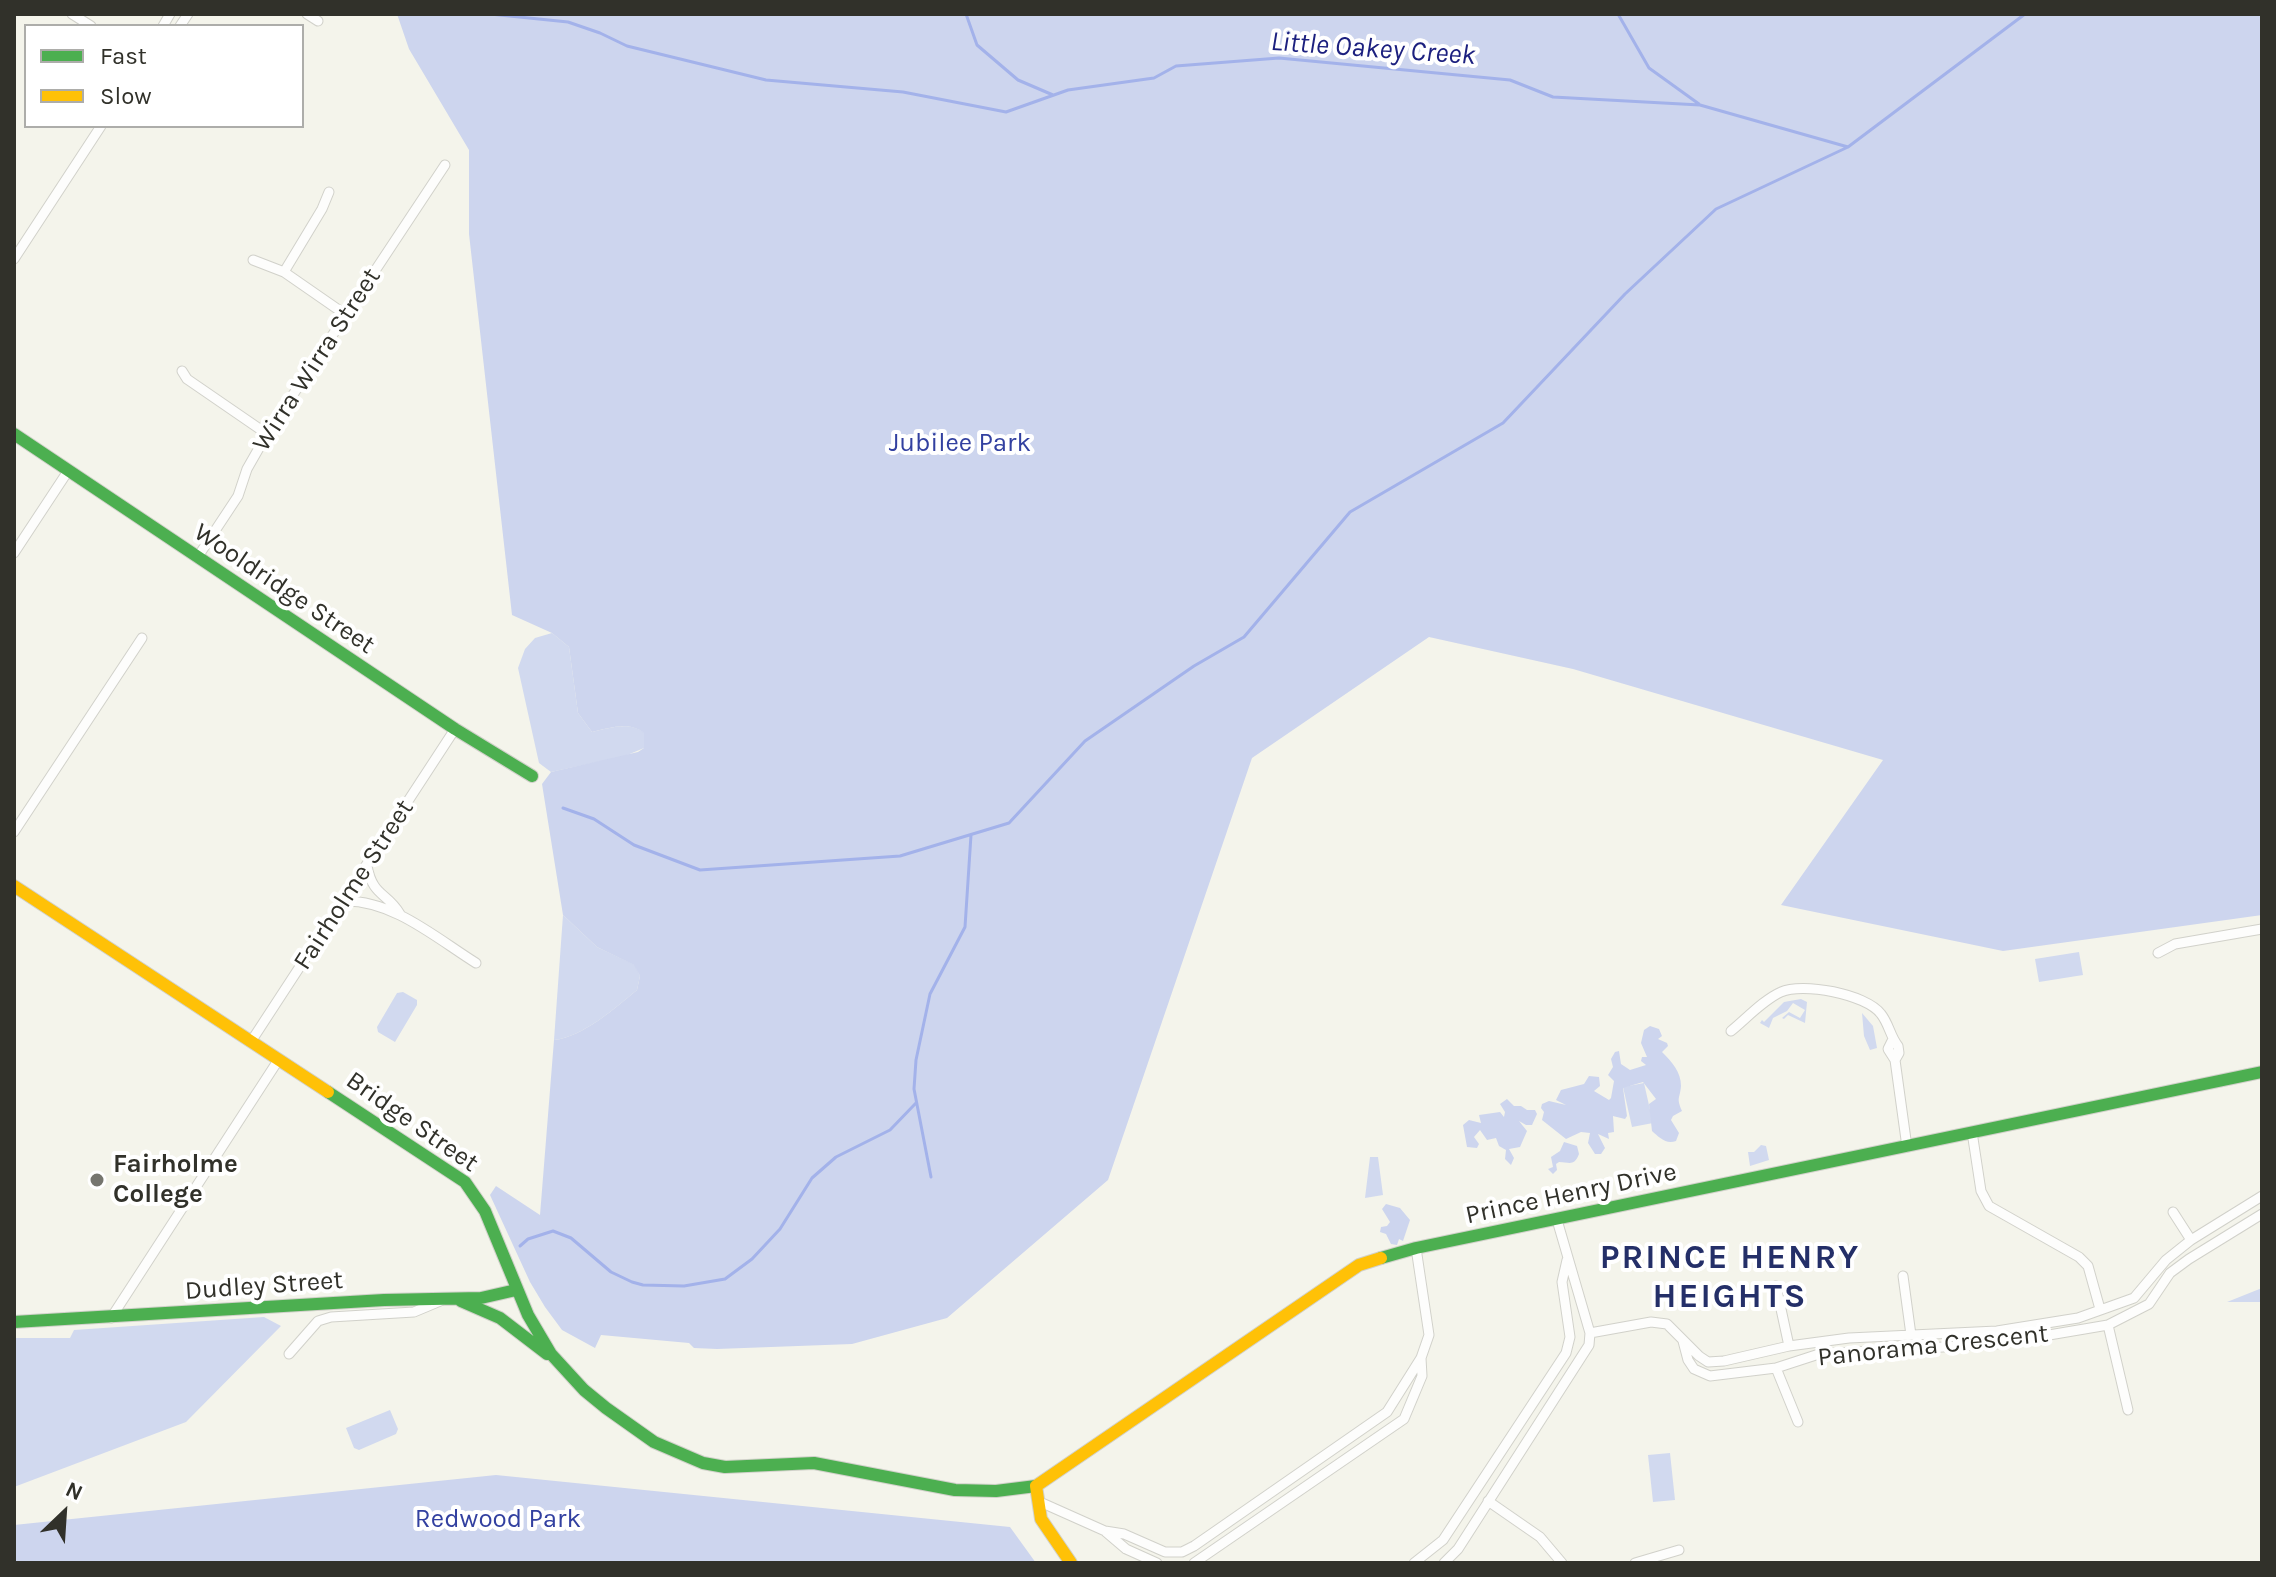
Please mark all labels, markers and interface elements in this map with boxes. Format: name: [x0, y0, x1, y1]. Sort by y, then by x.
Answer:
legend: [24, 24, 304, 128]
water label: Little Oakey Creek: [1269, 25, 1477, 73]
text: Fast: [100, 42, 147, 70]
text: Slow: [100, 82, 152, 110]
street label: Wirra Wirra Street: [246, 263, 388, 457]
park label: Jubilee Park: [889, 428, 1031, 460]
street label: Wooldridge Street: [188, 517, 380, 661]
street label: Fairholme Street: [287, 794, 421, 976]
street label: Bridge Street: [340, 1065, 484, 1179]
place label: Fairholme College: [113, 1149, 238, 1210]
street label: Prince Henry Drive: [1463, 1156, 1679, 1232]
marker: Fairholme College: [88, 1171, 106, 1189]
district label: PRINCE HENRY HEIGHTS: [1600, 1238, 1860, 1318]
street label: Dudley Street: [184, 1265, 344, 1307]
street label: Panorama Crescent: [1816, 1318, 2050, 1374]
north arrow: [24, 1473, 104, 1553]
text: N: [61, 1476, 87, 1506]
park label: Redwood Park: [415, 1504, 581, 1536]

